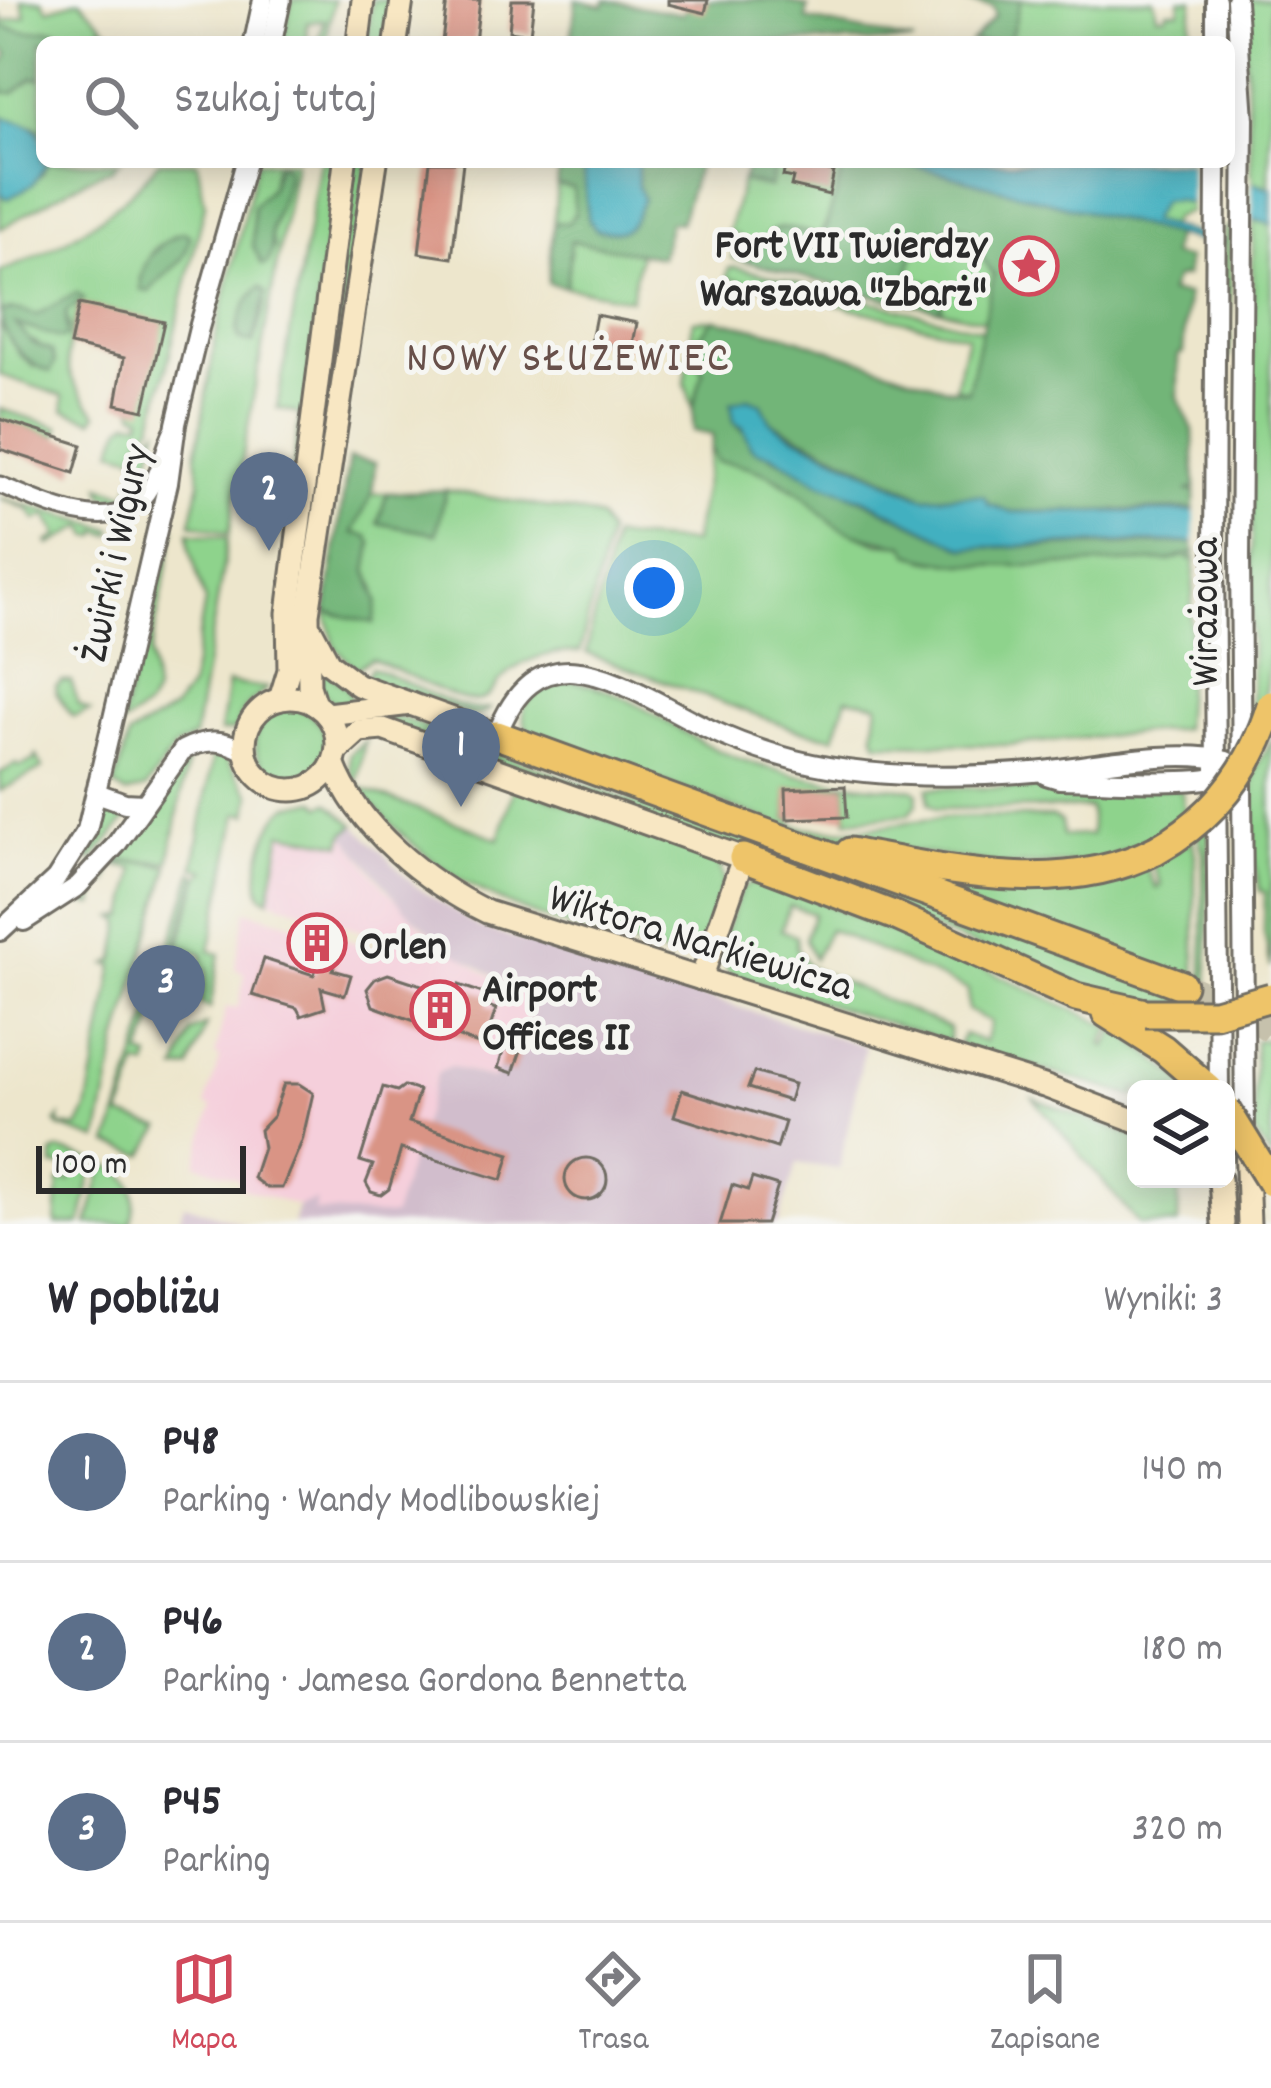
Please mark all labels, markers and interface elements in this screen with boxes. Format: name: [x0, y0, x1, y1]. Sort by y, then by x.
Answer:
search box: [36, 36, 1235, 168]
icon: search: [78, 69, 144, 135]
text: Szukaj tutaj: [174, 70, 378, 134]
place label: Fort VII Twierdzy Warszawa "Zbarż": [700, 219, 989, 327]
place icon: Fort VII Twierdzy Warszawa "Zbarż": [998, 235, 1060, 297]
district label: NOWY SŁUŻEWIEC: [406, 329, 732, 393]
street label: Żwirki i Wigury: [66, 439, 171, 669]
pin: 2: [230, 452, 308, 551]
street label: Wirażowa: [1179, 536, 1239, 686]
your location: [624, 558, 684, 618]
pin: 1: [422, 708, 500, 807]
street label: Wiktora Narkiewicza: [541, 871, 860, 1021]
building icon: Orlen: [286, 912, 348, 974]
place label: Orlen: [359, 920, 447, 980]
pin: 3: [127, 945, 205, 1044]
place label: Airport Offices II: [482, 963, 631, 1071]
building icon: Airport Offices II: [409, 979, 471, 1041]
map controls: [1127, 1080, 1235, 1188]
button: layers: [1127, 1080, 1235, 1188]
scale bar: [36, 1140, 246, 1193]
text: 100 m: [54, 1143, 127, 1190]
text: W pobliżu: [48, 1266, 220, 1338]
text: Wyniki: 3: [1104, 1275, 1223, 1330]
text: P48: [162, 1412, 219, 1476]
text: 1: [83, 1444, 91, 1499]
text: 140 m: [1141, 1444, 1223, 1499]
text: Parking · Wandy Modlibowskiej: [162, 1476, 600, 1531]
text: P46: [162, 1592, 223, 1656]
text: 2: [78, 1624, 96, 1679]
text: 180 m: [1142, 1624, 1223, 1679]
text: Parking · Jamesa Gordona Bennetta: [162, 1656, 686, 1711]
text: P45: [162, 1772, 222, 1836]
text: 3: [78, 1804, 96, 1859]
text: 320 m: [1132, 1804, 1223, 1859]
text: Parking: [162, 1836, 271, 1891]
tab: Mapa: [171, 1946, 237, 2065]
tab: Trasa: [578, 1946, 648, 2065]
tab: Zapisane: [990, 1946, 1100, 2065]

